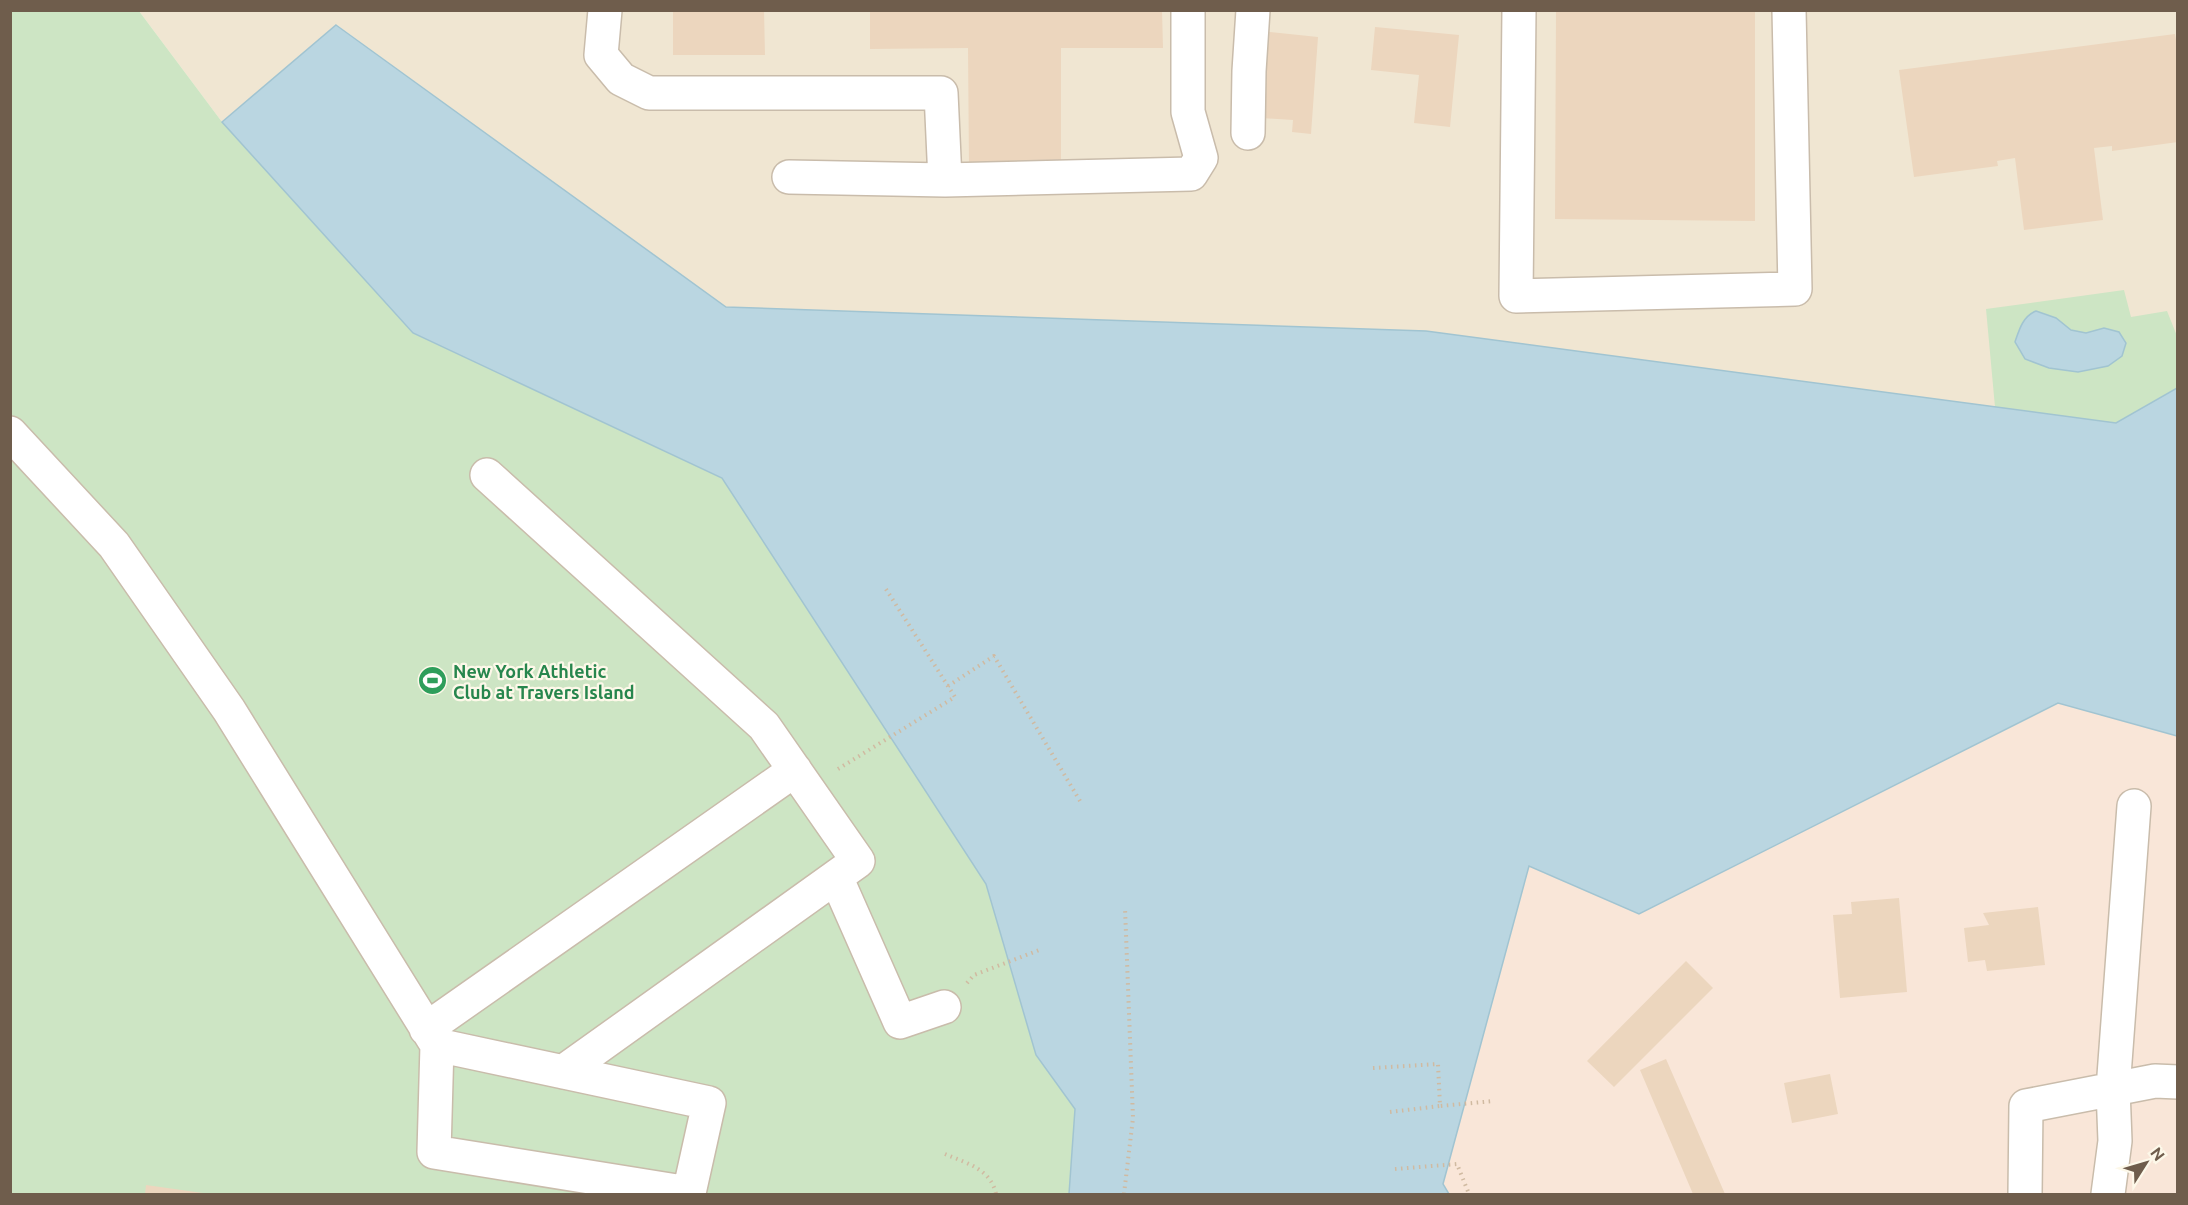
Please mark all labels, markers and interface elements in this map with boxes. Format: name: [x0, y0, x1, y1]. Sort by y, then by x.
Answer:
place label: New York Athletic Club at Travers Island: [453, 661, 635, 702]
sports icon: New York Athletic Club at Travers Island: [416, 665, 448, 697]
north arrow: [2116, 1133, 2176, 1193]
text: N: [2147, 1144, 2169, 1164]

